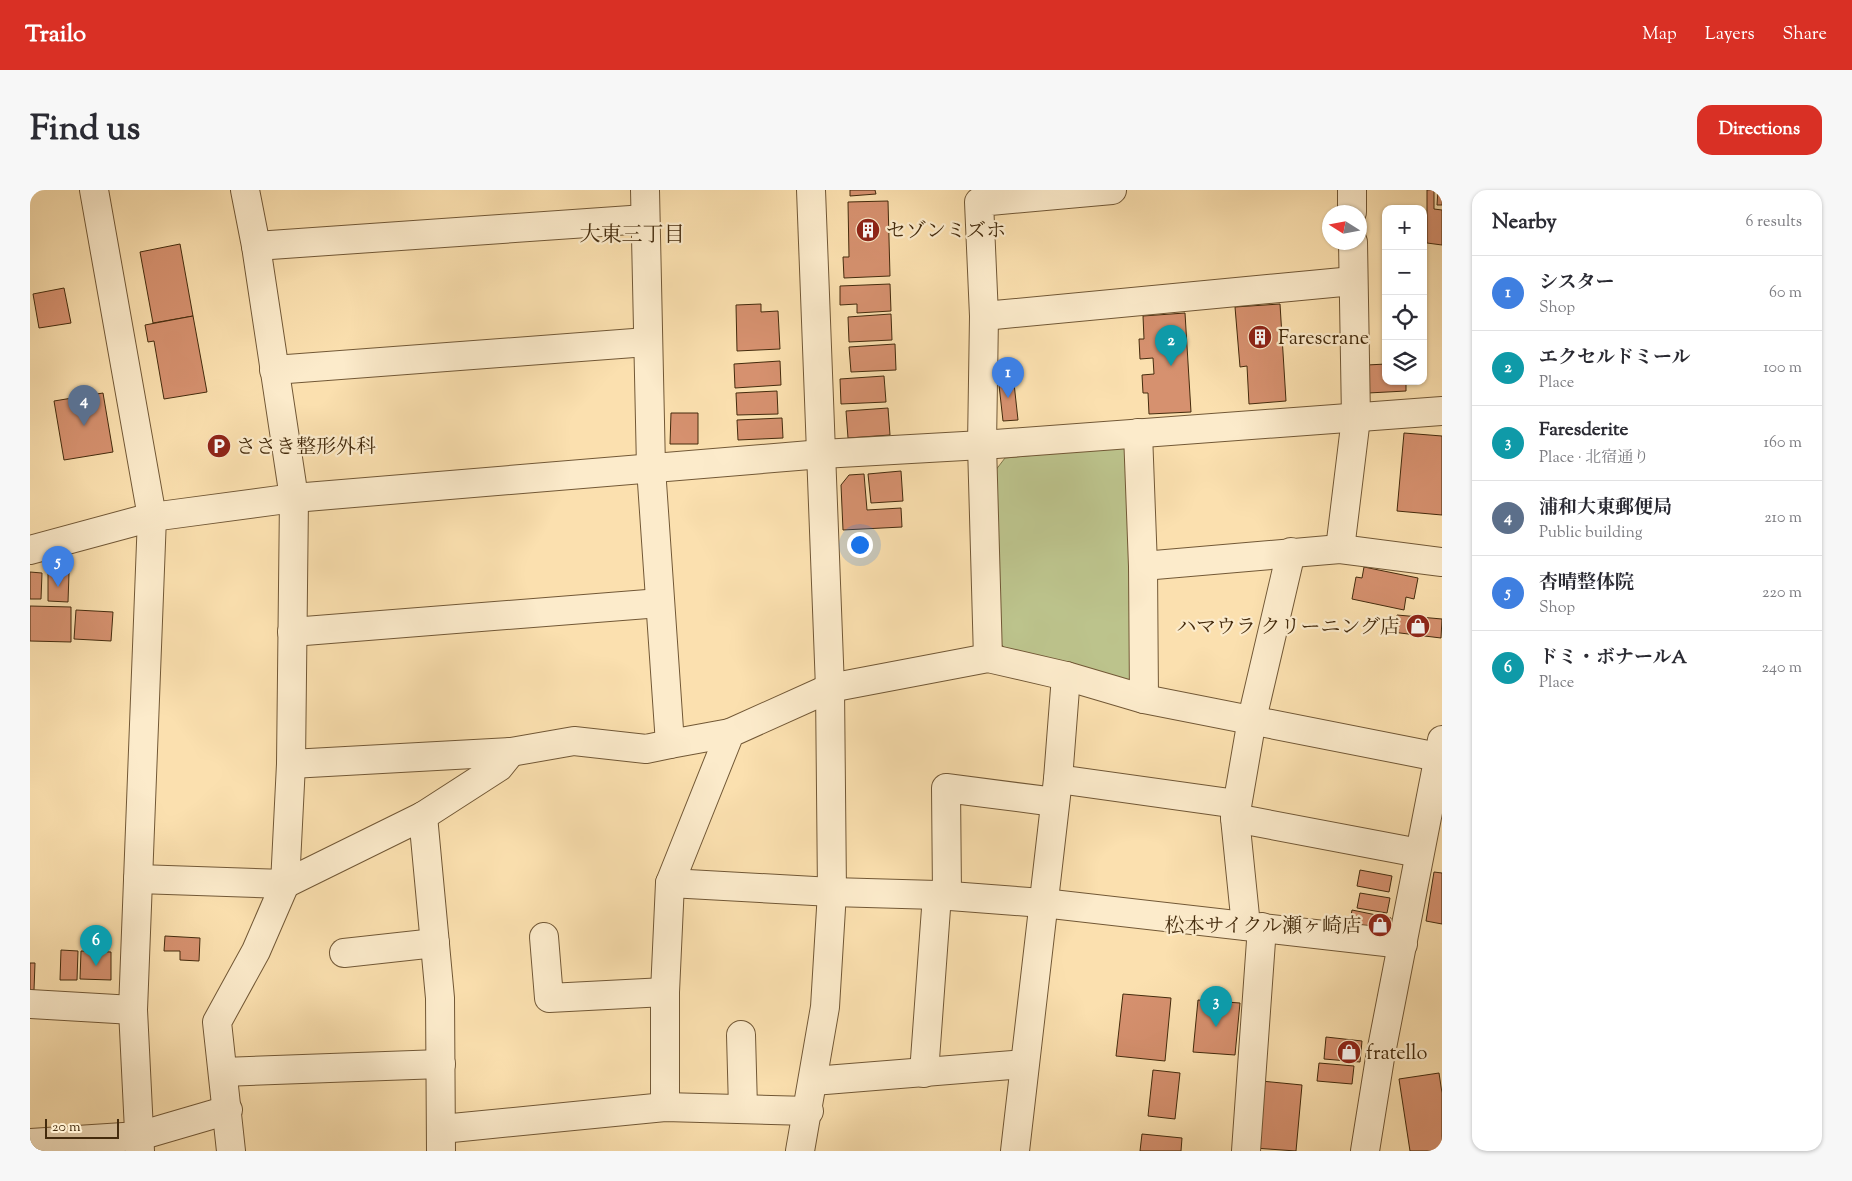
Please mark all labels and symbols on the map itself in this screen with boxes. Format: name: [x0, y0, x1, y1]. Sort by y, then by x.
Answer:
north arrow: [1322, 205, 1367, 250]
building icon: セゾンミズホ: [855, 217, 881, 243]
place label: セゾンミズホ: [886, 218, 1006, 247]
district label: 大東三丁目: [580, 221, 685, 251]
building icon: Farescrane: [1247, 324, 1273, 350]
pin: 2: [1155, 325, 1187, 366]
place label: Farescrane: [1278, 325, 1369, 354]
pin: 1: [992, 357, 1024, 398]
pin: 4: [68, 385, 100, 426]
parking icon: ささき整形外科: [206, 433, 232, 459]
place label: ささき整形外科: [236, 434, 376, 463]
your location: [847, 532, 873, 558]
pin: 5: [42, 546, 74, 587]
shop icon: ハマウラ クリーニング店: [1405, 613, 1431, 639]
place label: ハマウラ クリーニング店: [1176, 614, 1400, 643]
shop icon: 松本サイクル瀬ヶ崎店: [1367, 912, 1393, 938]
place label: 松本サイクル瀬ヶ崎店: [1164, 913, 1362, 942]
pin: 6: [80, 925, 112, 966]
pin: 3: [1200, 986, 1232, 1027]
shop icon: fratello: [1336, 1039, 1362, 1065]
place label: fratello: [1366, 1040, 1427, 1069]
scale bar: [45, 1116, 119, 1139]

